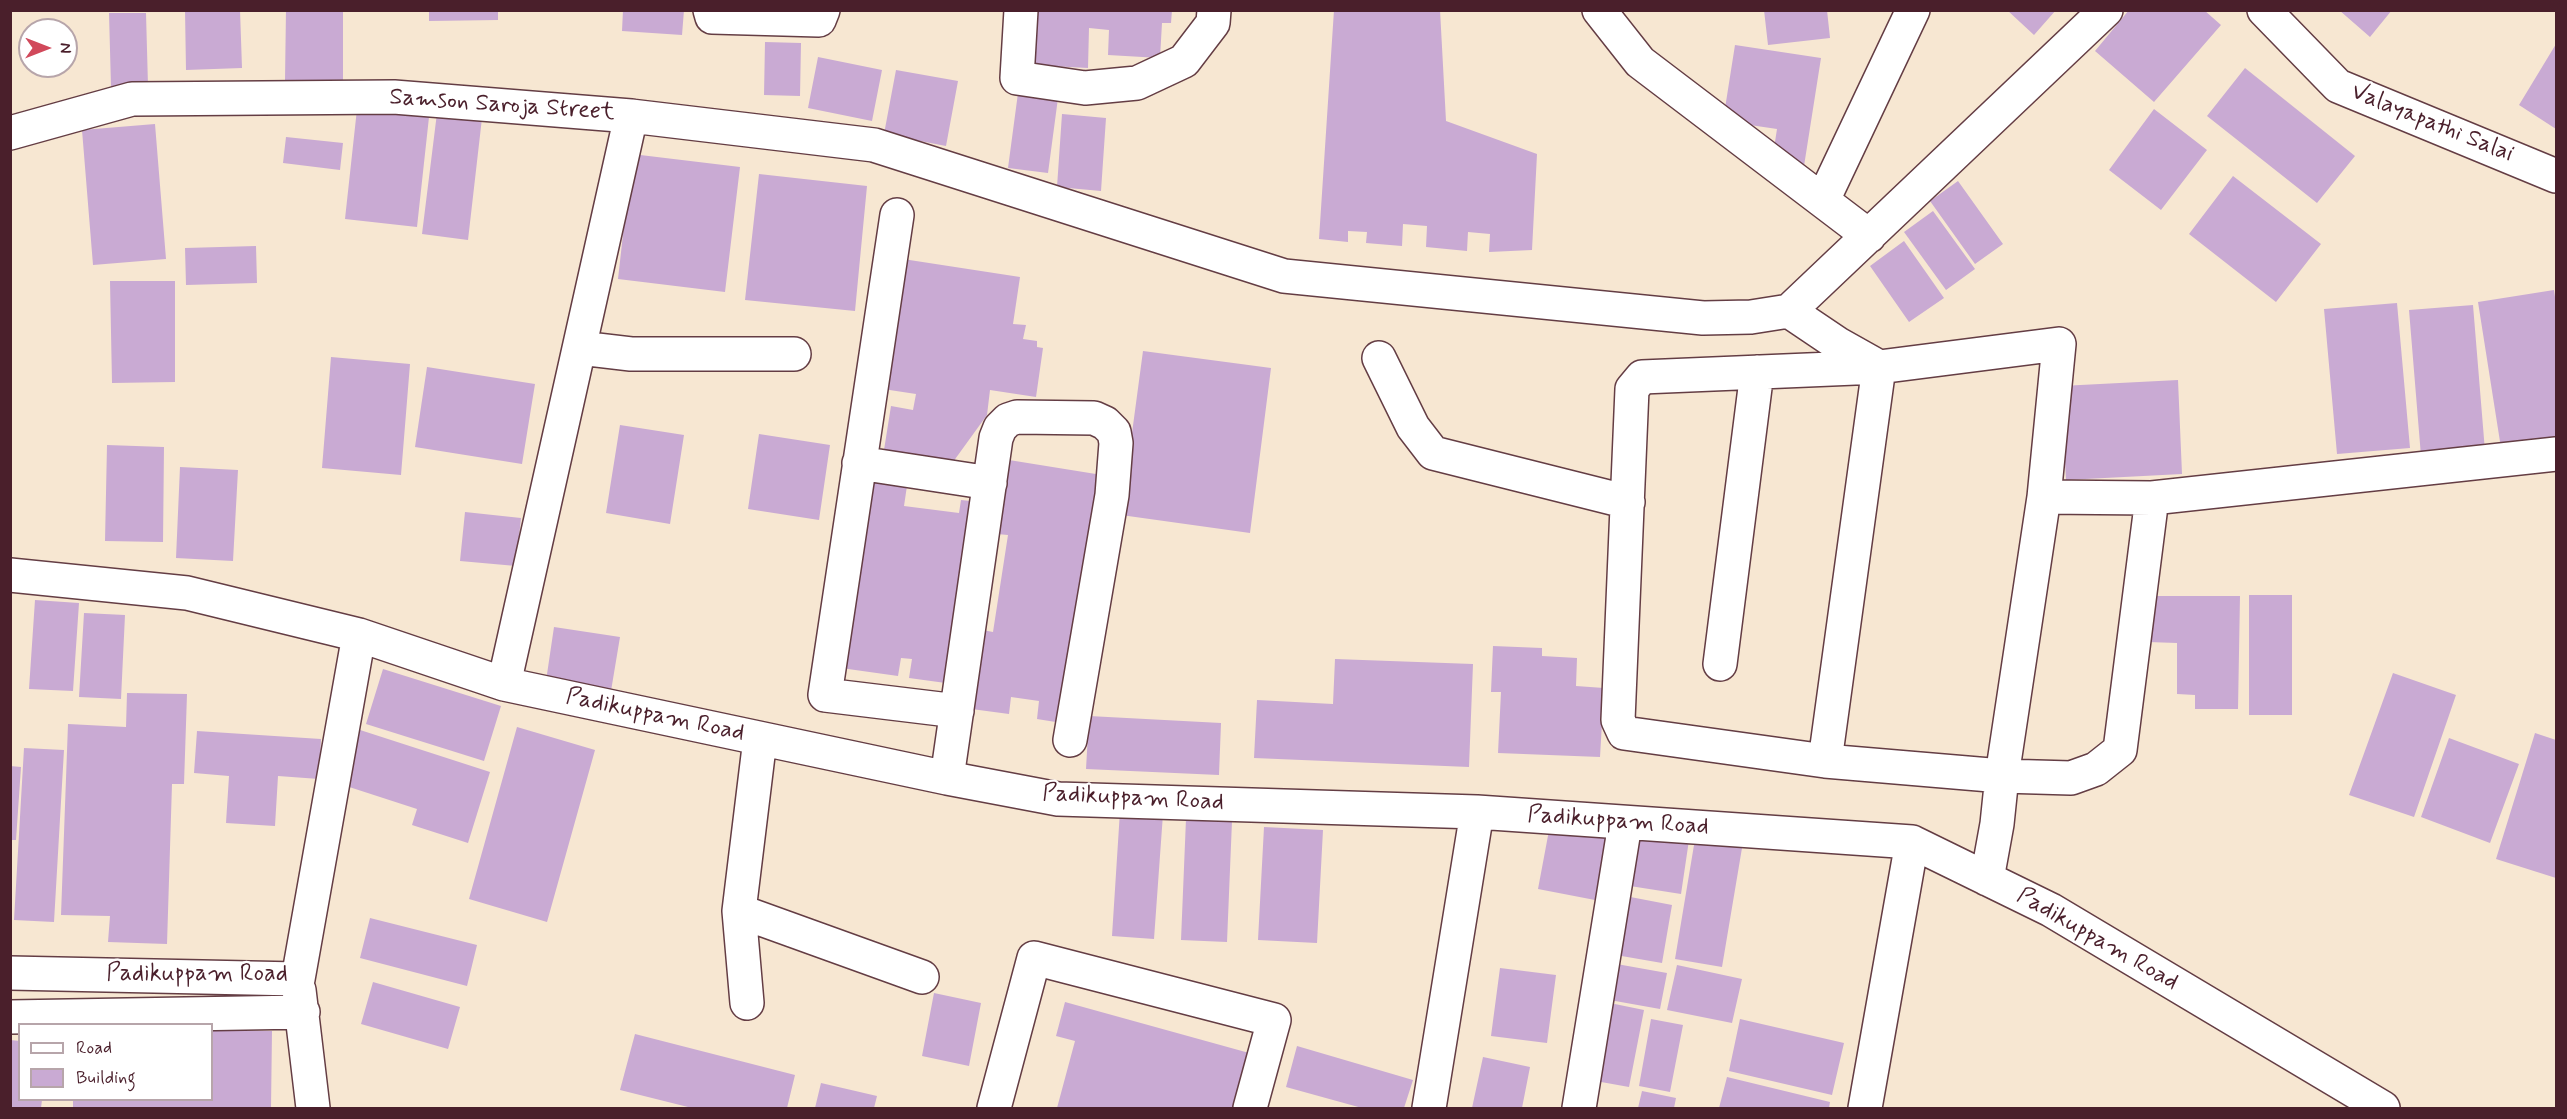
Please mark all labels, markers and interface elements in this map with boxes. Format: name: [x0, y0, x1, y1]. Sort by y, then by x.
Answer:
north arrow: [18, 18, 78, 78]
text: N: [54, 43, 75, 53]
street label: Valayapathi Salai: [2347, 78, 2517, 170]
street label: Samson Saroja Street: [388, 84, 616, 128]
street label: Padikuppam Road: [563, 683, 747, 749]
street label: Padikuppam Road: [1042, 780, 1224, 818]
street label: Padikuppam Road: [1526, 801, 1710, 843]
street label: Padikuppam Road: [2011, 882, 2183, 998]
street label: Padikuppam Road: [106, 961, 288, 989]
legend: [18, 1023, 213, 1101]
text: Road: [76, 1036, 112, 1060]
text: Building: [76, 1066, 136, 1090]

